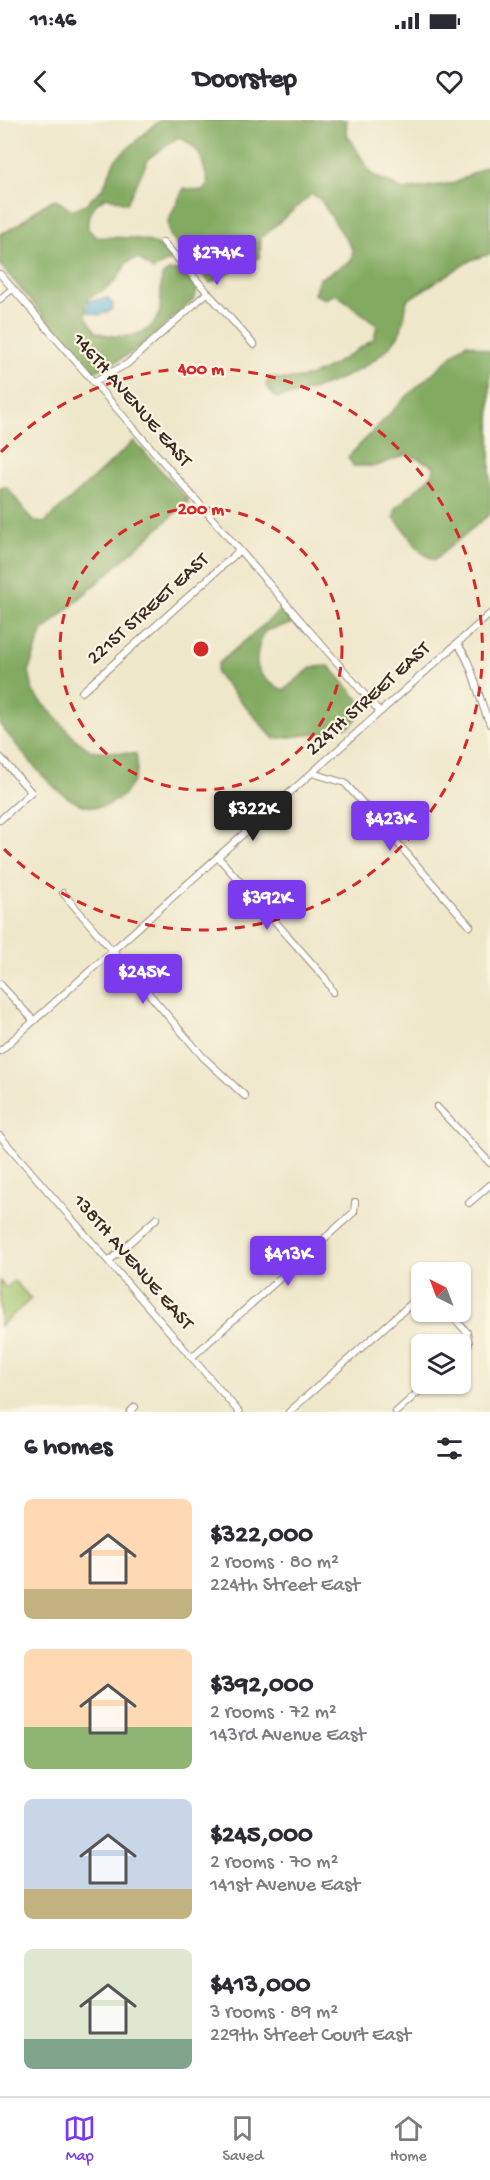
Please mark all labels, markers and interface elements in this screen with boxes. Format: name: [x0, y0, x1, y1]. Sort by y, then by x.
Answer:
text: 11:46: [30, 8, 76, 34]
icon: back: [24, 65, 57, 98]
text: Doorstep: [193, 65, 297, 97]
icon: heart: [433, 65, 466, 98]
pin: $274K: [175, 235, 259, 286]
text: $274K: [192, 243, 242, 266]
street label: 146TH AVENUE EAST: [66, 329, 196, 474]
text: 400 m: [177, 360, 224, 381]
text: 200 m: [178, 500, 224, 521]
street label: 221ST STREET EAST: [84, 549, 215, 671]
street label: 224TH STREET EAST: [302, 637, 437, 762]
centre of rings: [191, 639, 211, 659]
pin: $322K: [211, 791, 295, 842]
text: $322K: [228, 799, 278, 822]
pin: $423K: [348, 801, 432, 852]
text: $423K: [365, 809, 415, 832]
pin: $392K: [225, 880, 309, 931]
text: $392K: [242, 888, 292, 911]
pin: $245K: [101, 954, 185, 1005]
text: $245K: [118, 962, 168, 985]
street label: 138TH AVENUE EAST: [66, 1190, 198, 1336]
pin: $413K: [246, 1236, 330, 1287]
text: $413K: [264, 1244, 312, 1267]
north arrow: [411, 1262, 471, 1322]
map controls: [411, 1262, 471, 1394]
button: layers: [411, 1334, 471, 1394]
icon: filters: [433, 1432, 466, 1465]
text: 6 homes: [24, 1433, 112, 1464]
text: $322,000: [210, 1521, 313, 1552]
icon: home: [72, 1523, 144, 1595]
text: 2 rooms · 80 m²: [210, 1552, 339, 1575]
text: 224th Street East: [210, 1575, 360, 1598]
text: $392,000: [210, 1671, 313, 1702]
icon: home: [72, 1673, 144, 1745]
text: 2 rooms · 72 m²: [210, 1702, 337, 1725]
text: 143rd Avenue East: [210, 1725, 365, 1748]
text: $245,000: [210, 1821, 313, 1852]
icon: home: [72, 1823, 144, 1895]
text: 2 rooms · 70 m²: [210, 1852, 338, 1875]
text: 141st Avenue East: [210, 1875, 360, 1898]
text: $413,000: [210, 1971, 310, 2002]
icon: home: [72, 1973, 144, 2045]
text: 3 rooms · 89 m²: [210, 2002, 338, 2025]
text: 229th Street Court East: [210, 2025, 411, 2048]
tab: Map: [63, 2112, 96, 2167]
tab: Saved: [222, 2112, 263, 2167]
tab: Home: [390, 2112, 427, 2167]

